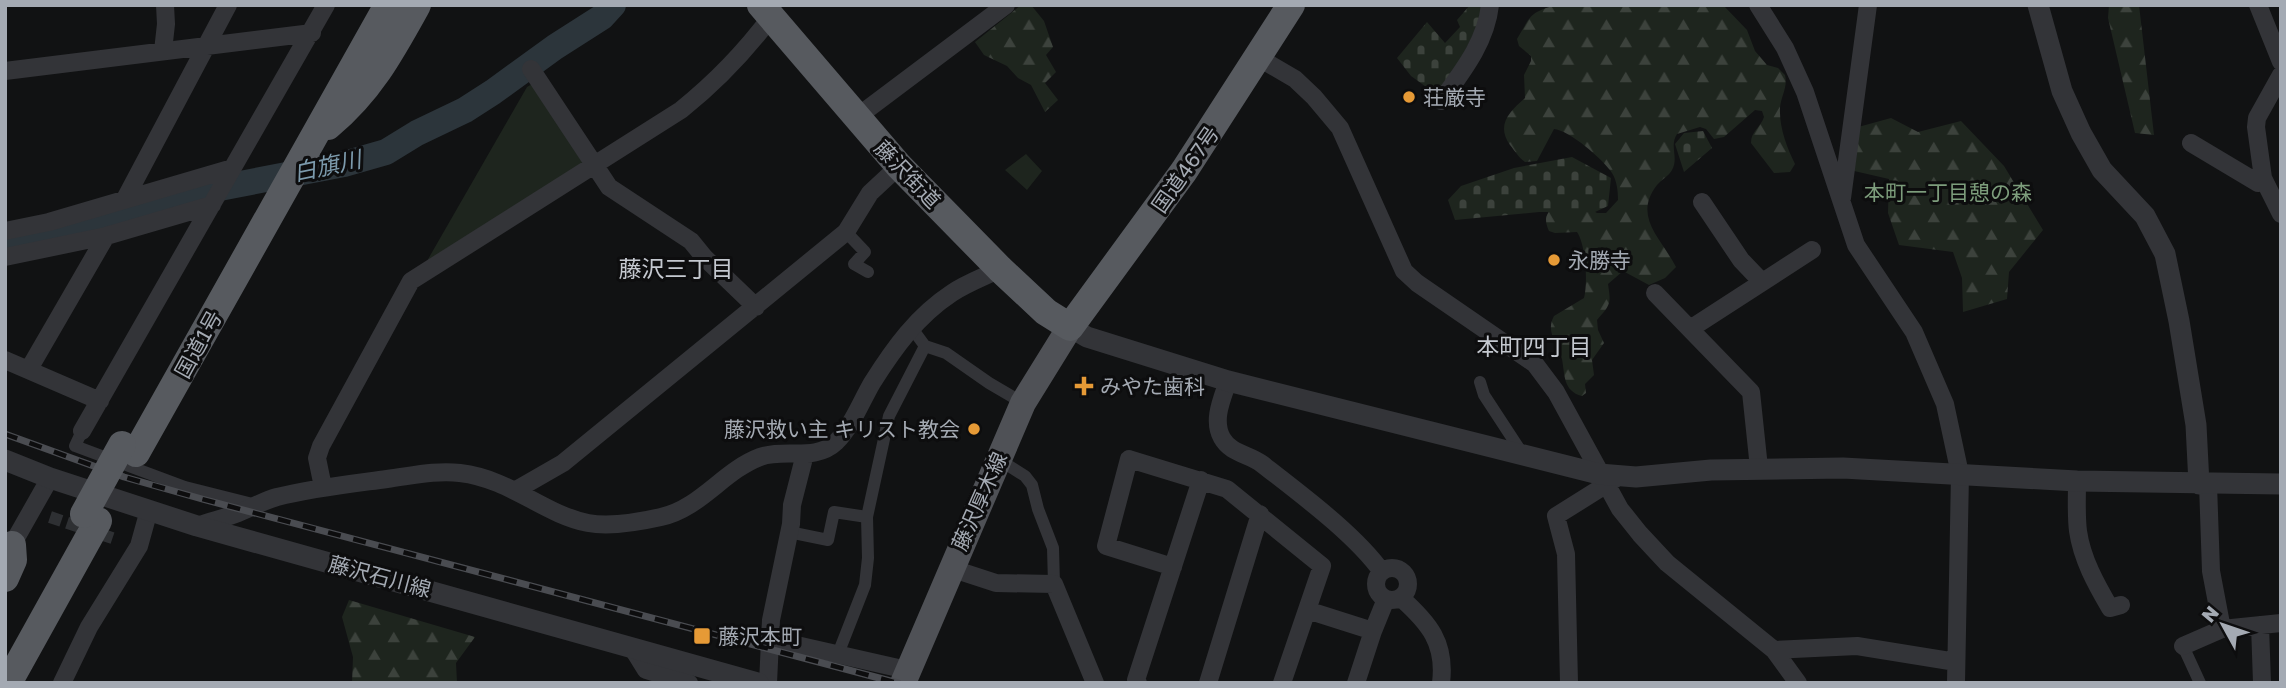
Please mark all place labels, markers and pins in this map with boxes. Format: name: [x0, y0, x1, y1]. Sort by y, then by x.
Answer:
place label: 荘厳寺: [1423, 84, 1486, 110]
marker: 荘厳寺: [1401, 89, 1417, 105]
place label: 永勝寺: [1568, 247, 1631, 273]
marker: 永勝寺: [1546, 252, 1562, 268]
place label: みやた歯科: [1100, 373, 1205, 399]
marker: みやた歯科: [1074, 376, 1094, 396]
place label: 藤沢救い主 キリスト教会: [724, 416, 960, 442]
marker: 藤沢救い主 キリスト教会: [966, 421, 982, 437]
place label: 藤沢本町: [718, 623, 802, 649]
marker: 藤沢本町: [692, 626, 712, 646]

